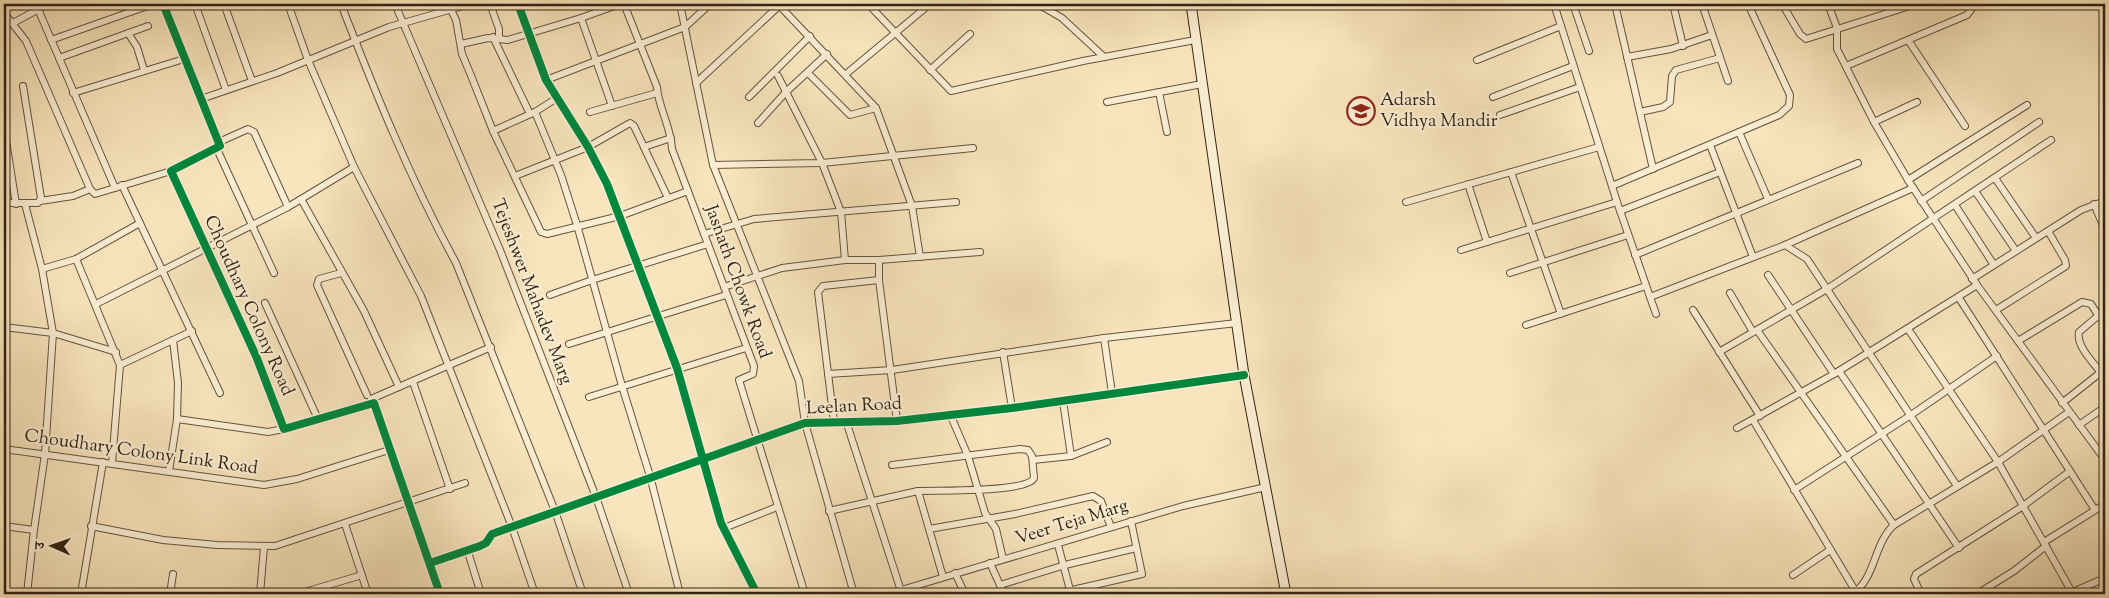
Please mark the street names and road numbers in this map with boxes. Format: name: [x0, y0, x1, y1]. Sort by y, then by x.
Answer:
street label: Tejeshwer Mahadev Marg: [484, 195, 579, 389]
street label: Jasnath Chowk Road: [697, 201, 777, 362]
street label: Choudhary Colony Road: [196, 212, 300, 400]
street label: Leelan Road: [805, 392, 903, 422]
street label: Choudhary Colony Link Road: [23, 424, 259, 482]
street label: Veer Teja Marg: [1012, 493, 1132, 552]

